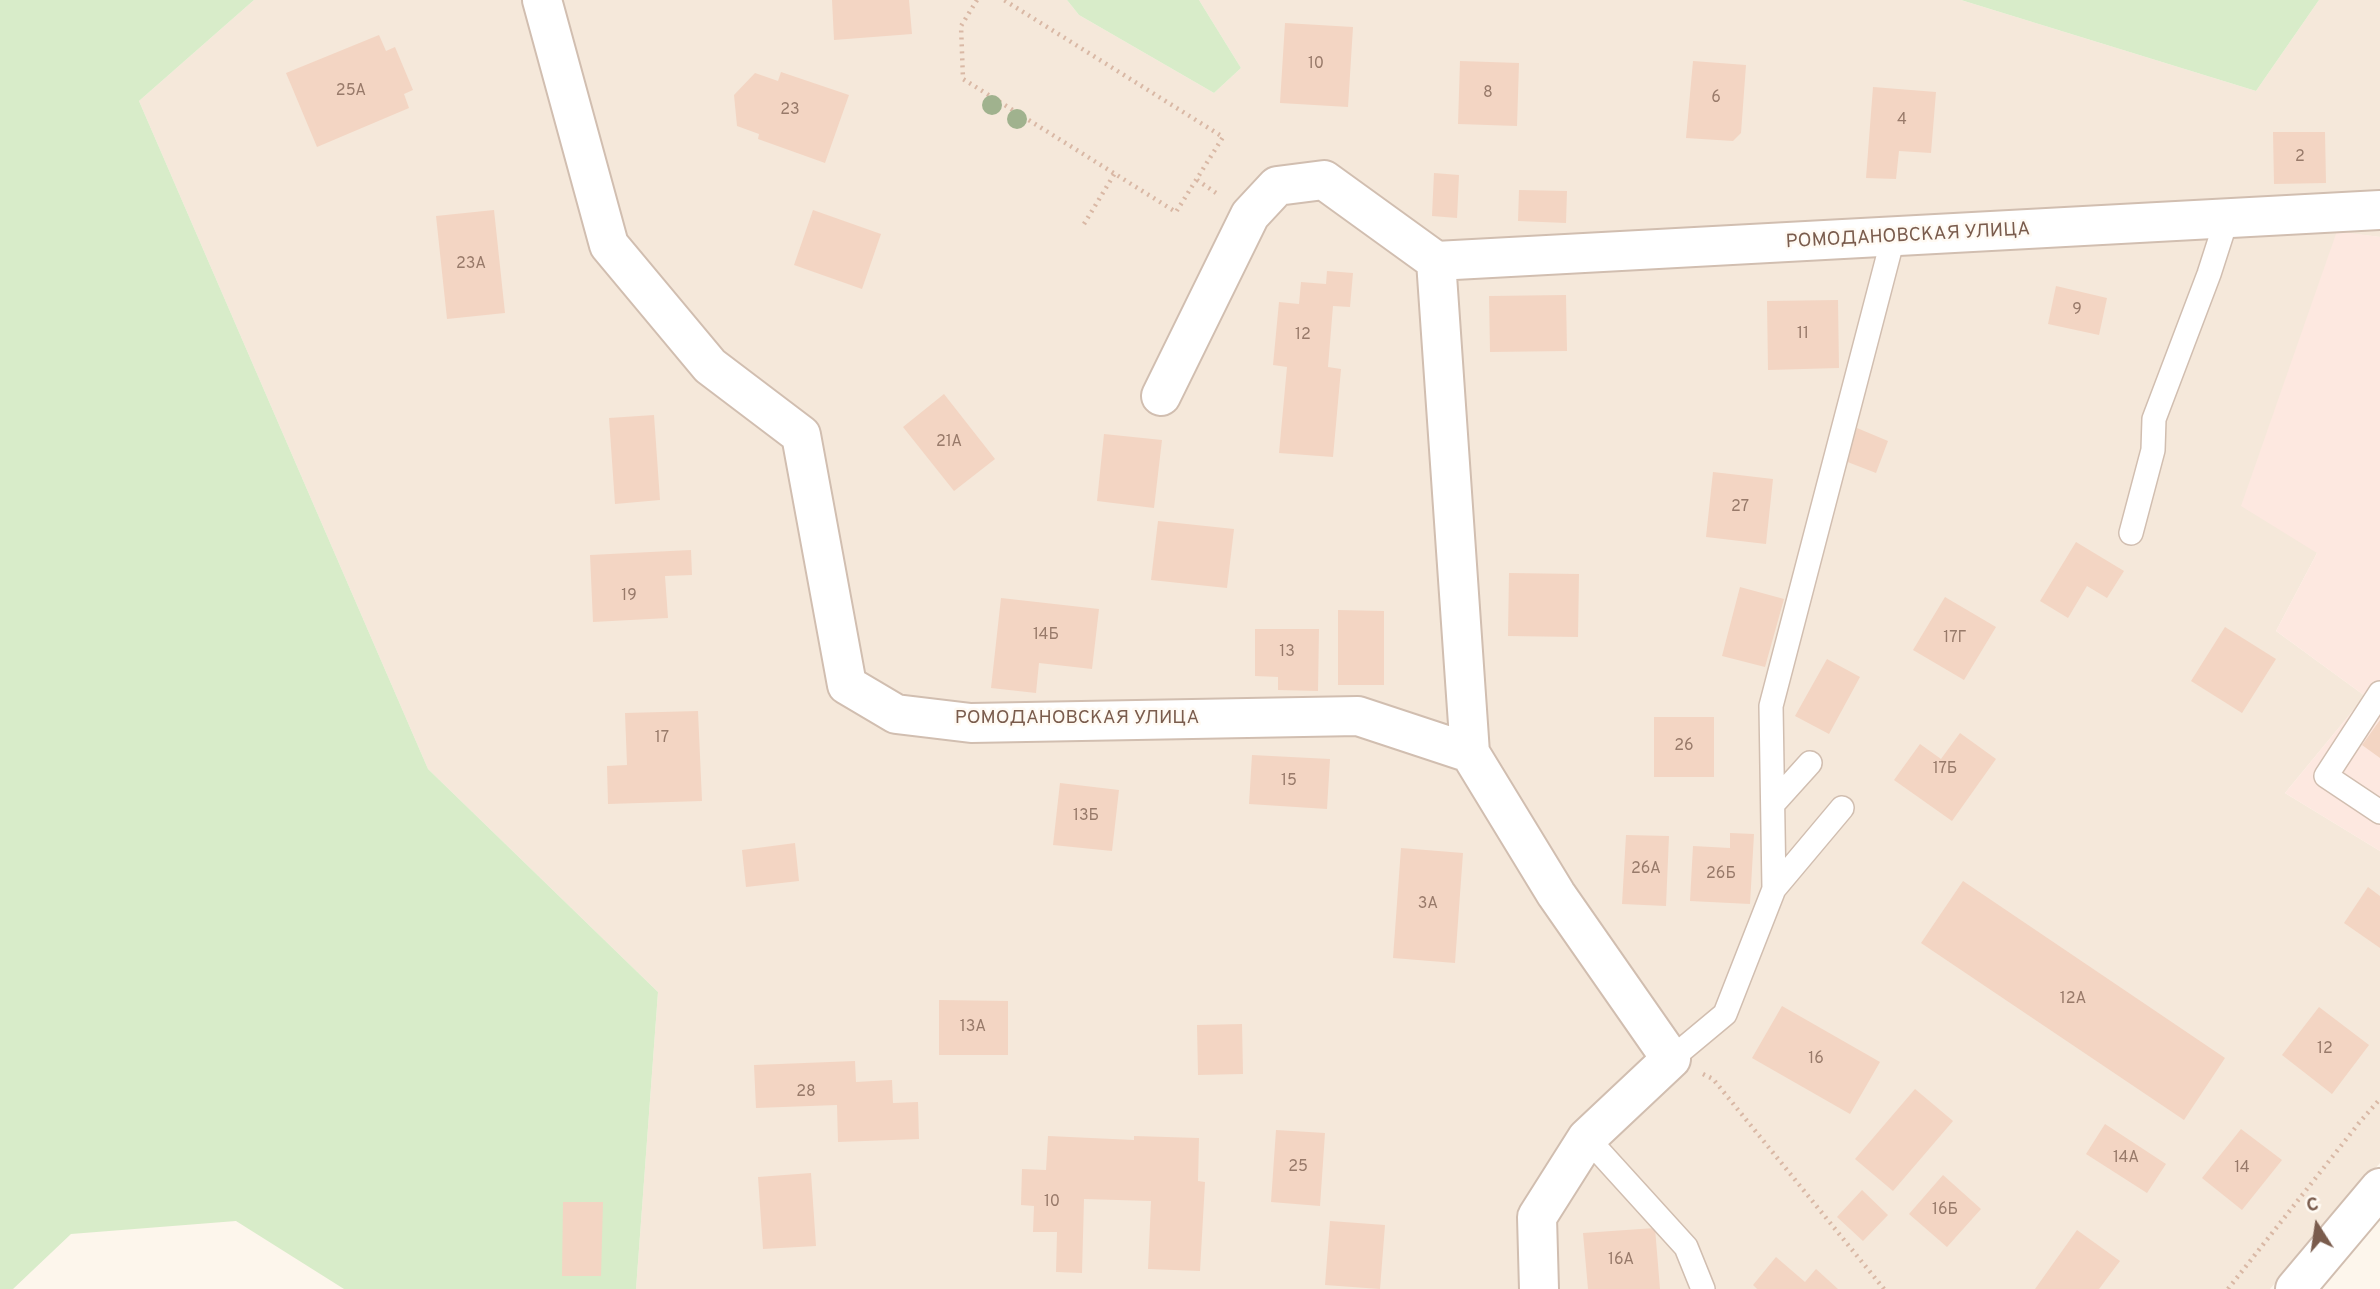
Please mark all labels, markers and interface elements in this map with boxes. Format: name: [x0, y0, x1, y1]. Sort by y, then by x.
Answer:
house number: 10: [1308, 55, 1324, 75]
house number: 25А: [336, 82, 366, 102]
house number: 8: [1483, 84, 1493, 104]
house number: 6: [1711, 89, 1721, 109]
house number: 23: [780, 101, 800, 121]
house number: 4: [1897, 111, 1907, 131]
house number: 2: [2295, 148, 2305, 168]
street label: РОМОДАНОВСКАЯ УЛИЦА: [1785, 219, 2031, 255]
house number: 23А: [456, 255, 486, 275]
house number: 9: [2072, 301, 2082, 321]
house number: 11: [1797, 325, 1809, 345]
house number: 12: [1295, 326, 1311, 346]
house number: 21А: [936, 433, 962, 453]
house number: 27: [1731, 498, 1749, 518]
house number: 19: [621, 587, 637, 607]
house number: 14Б: [1033, 626, 1059, 646]
house number: 17Г: [1943, 629, 1967, 649]
house number: 13: [1279, 643, 1295, 663]
street label: РОМОДАНОВСКАЯ УЛИЦА: [955, 708, 1199, 730]
house number: 17: [655, 729, 669, 749]
house number: 26: [1674, 737, 1694, 757]
house number: 17Б: [1933, 760, 1957, 780]
house number: 15: [1281, 772, 1297, 792]
house number: 13Б: [1073, 807, 1099, 827]
house number: 26А: [1631, 860, 1661, 880]
house number: 26Б: [1706, 865, 1736, 885]
house number: 3А: [1418, 895, 1438, 915]
house number: 12А: [2060, 990, 2086, 1010]
house number: 13А: [960, 1018, 986, 1038]
house number: 12: [2317, 1040, 2333, 1060]
house number: 16: [1808, 1050, 1824, 1070]
house number: 28: [796, 1083, 816, 1103]
house number: 14А: [2113, 1149, 2139, 1169]
house number: 25: [1288, 1158, 1308, 1178]
house number: 14: [2234, 1159, 2250, 1179]
north arrow: [2282, 1191, 2352, 1261]
text: С: [2304, 1192, 2321, 1218]
house number: 10: [1044, 1193, 1060, 1213]
house number: 16Б: [1932, 1201, 1958, 1221]
house number: 16А: [1608, 1251, 1634, 1271]

